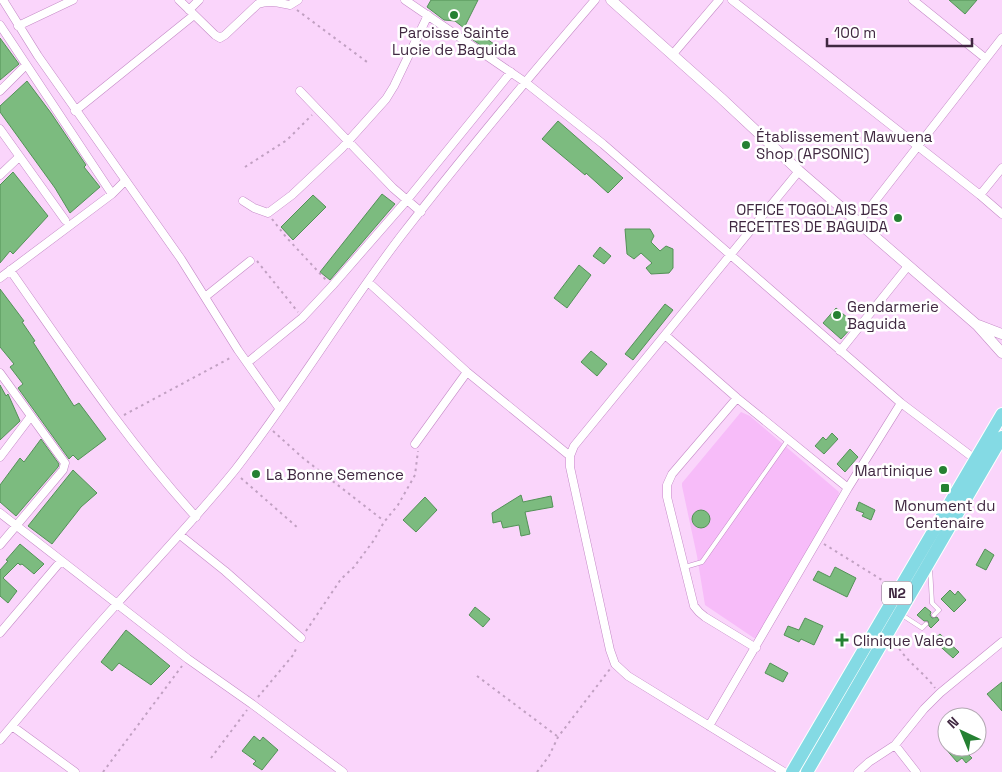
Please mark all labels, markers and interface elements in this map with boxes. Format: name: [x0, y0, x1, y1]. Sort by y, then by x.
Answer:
marker: Paroisse Sainte Lucie de Baguida: [448, 9, 460, 21]
scale bar: [827, 15, 972, 47]
place label: Paroisse Sainte Lucie de Baguida: [392, 23, 516, 59]
text: 100 m: [834, 23, 876, 42]
place label: Établissement Mawuena Shop (APSONIC): [756, 127, 933, 164]
marker: Établissement Mawuena Shop (APSONIC): [740, 139, 752, 151]
place label: OFFICE TOGOLAIS DES RECETTES DE BAGUIDA: [729, 200, 889, 236]
marker: OFFICE TOGOLAIS DES RECETTES DE BAGUIDA: [892, 212, 904, 224]
place label: Gendarmerie Baguida: [847, 297, 939, 333]
marker: Gendarmerie Baguida: [831, 309, 843, 321]
place label: Martinique: [855, 461, 933, 480]
marker: Martinique: [937, 464, 949, 476]
place label: La Bonne Semence: [266, 465, 404, 484]
marker: La Bonne Semence: [250, 468, 262, 480]
marker: Monument du Centenaire: [939, 482, 951, 494]
place label: Monument du Centenaire: [895, 496, 995, 532]
road number: N2: [882, 582, 912, 604]
place label: Clinique Valeo: [853, 631, 953, 650]
marker: Clinique Valeo: [835, 633, 849, 647]
north arrow: [937, 707, 987, 757]
text: N: [943, 713, 963, 732]

